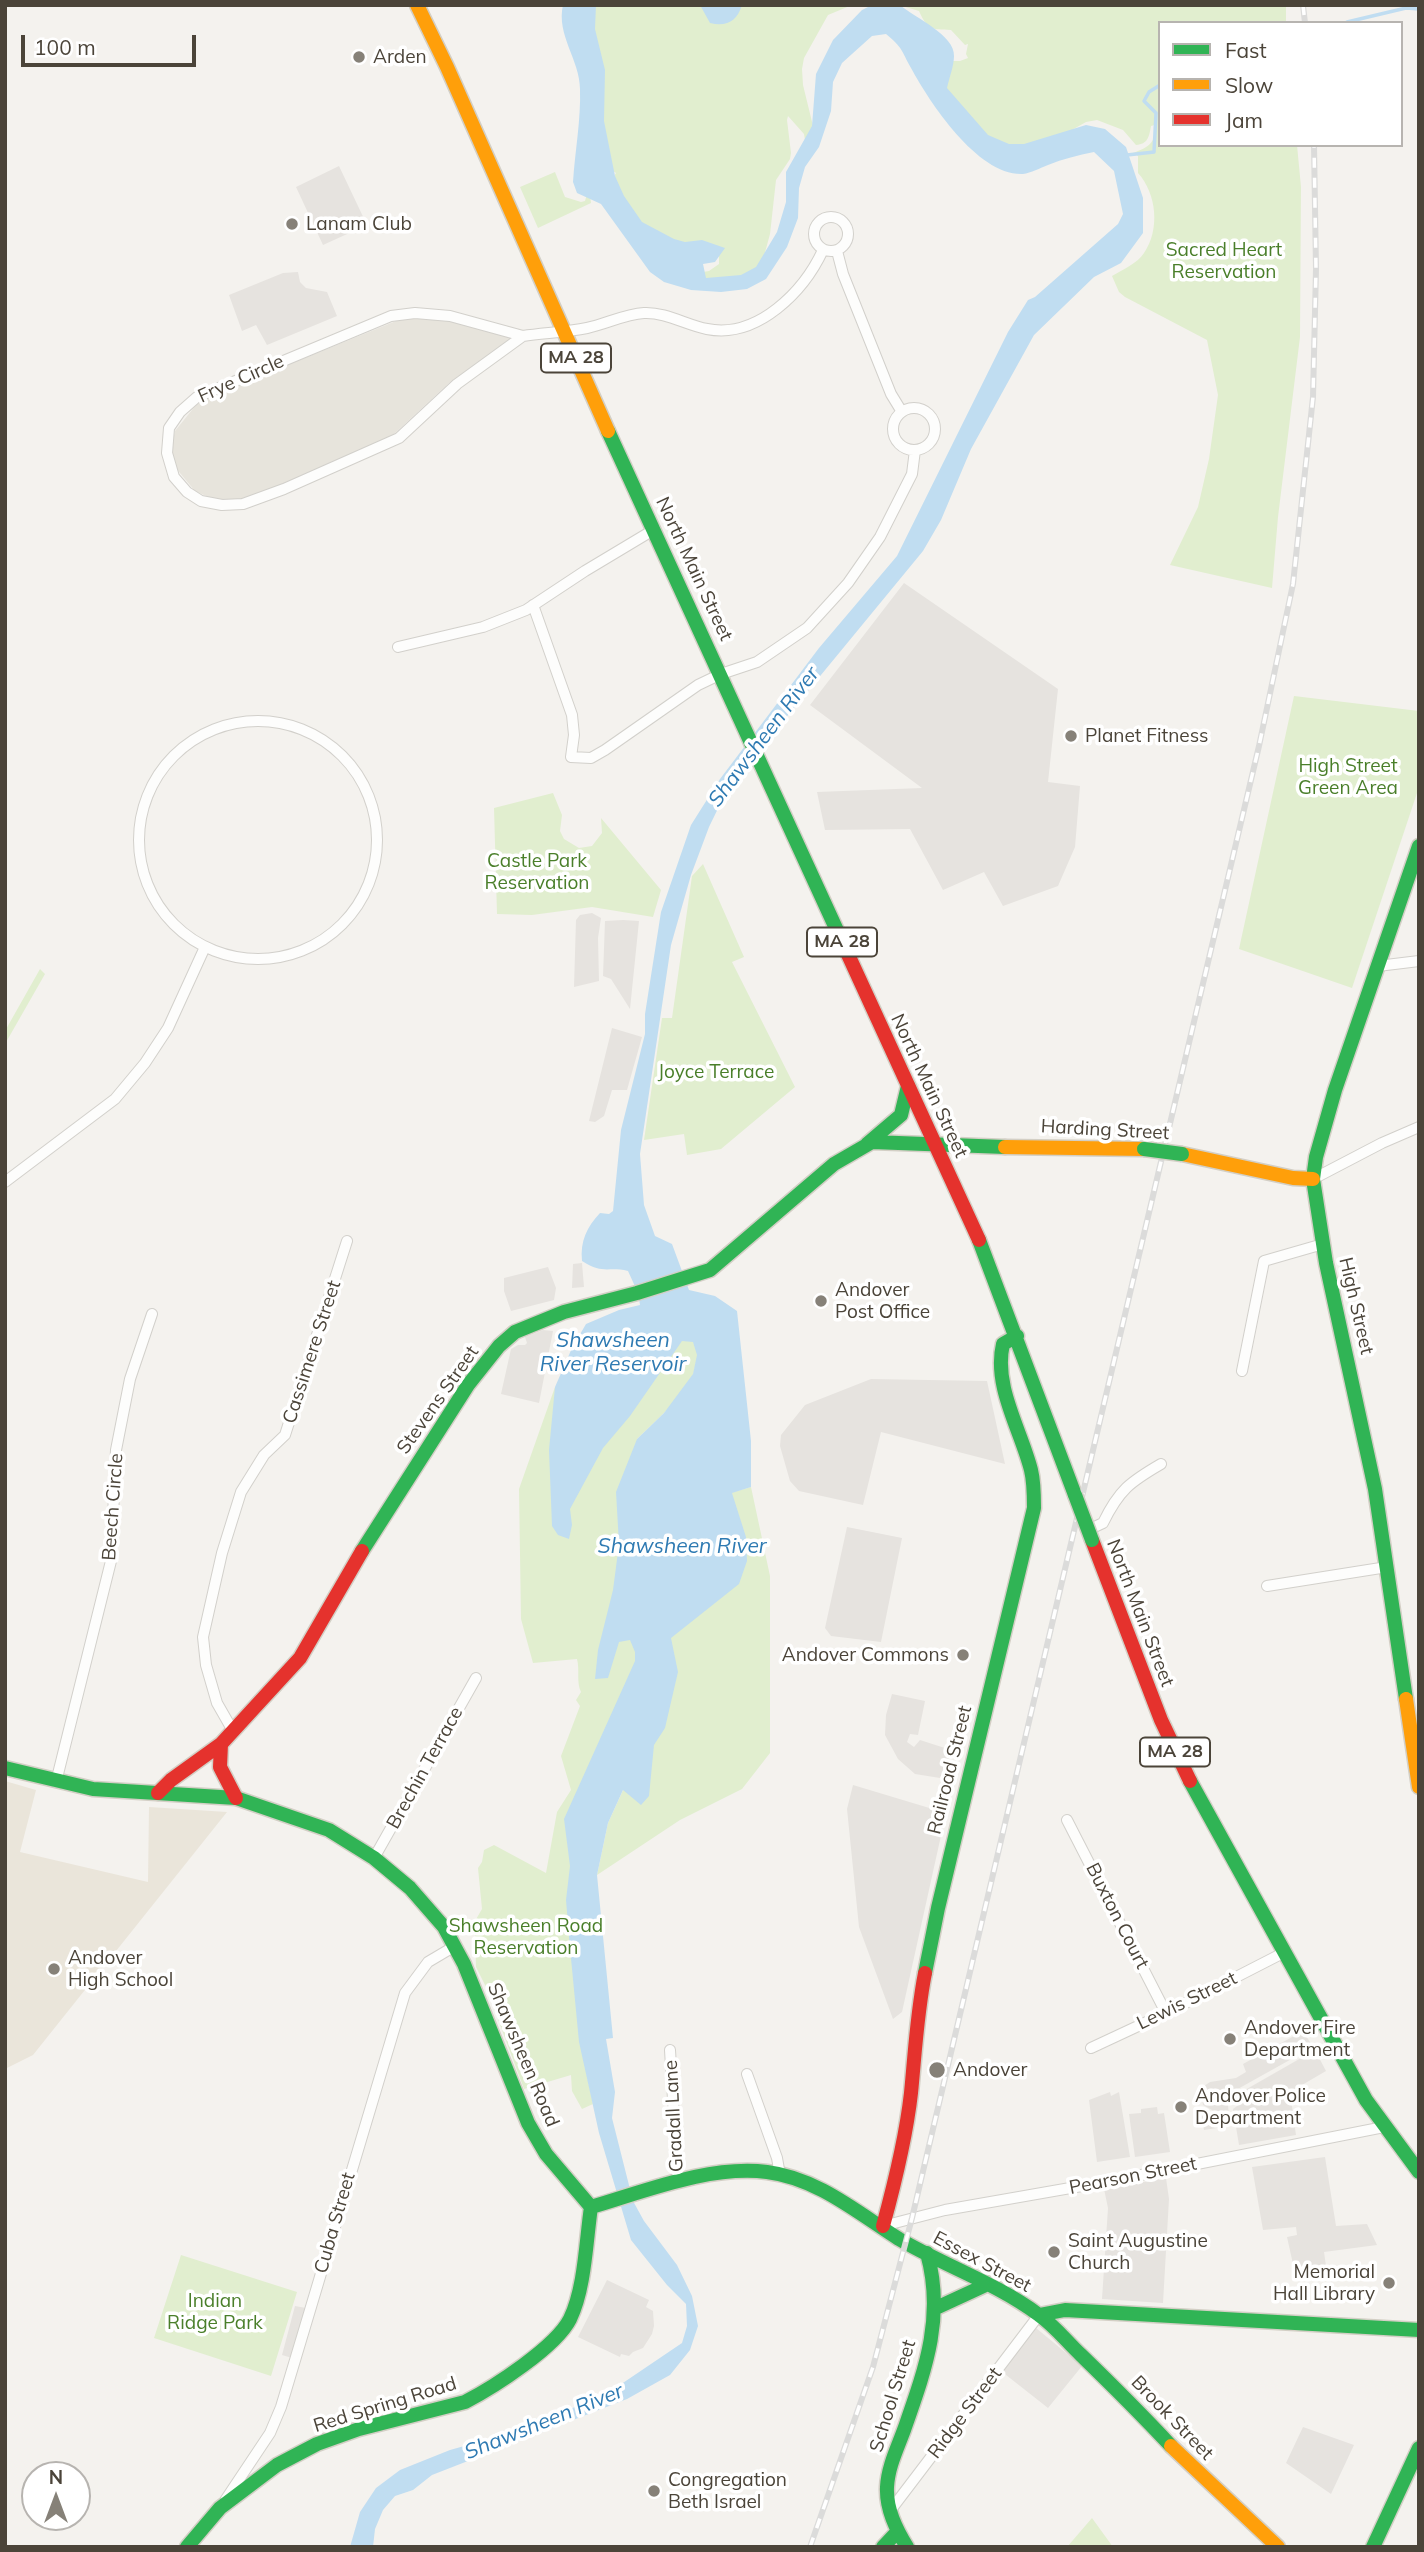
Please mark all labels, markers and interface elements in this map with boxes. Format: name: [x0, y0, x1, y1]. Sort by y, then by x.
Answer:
scale bar: [24, 21, 200, 65]
legend: [1158, 21, 1403, 147]
text: 100 m: [34, 34, 96, 60]
text: Fast: [1225, 37, 1267, 63]
place label: Arden: [373, 46, 427, 68]
marker: Arden: [351, 49, 367, 65]
text: Slow: [1225, 72, 1273, 98]
text: Jam: [1225, 107, 1263, 133]
place label: Lanam Club: [306, 213, 412, 235]
marker: Lanam Club: [284, 216, 300, 232]
park label: Sacred Heart Reservation: [1166, 239, 1282, 283]
road number: MA 28: [541, 344, 611, 372]
street label: Frye Circle: [194, 350, 288, 408]
street label: North Main Street: [651, 493, 737, 645]
water label: Shawsheen River: [703, 662, 825, 812]
place label: Planet Fitness: [1085, 725, 1209, 747]
marker: Planet Fitness: [1063, 728, 1079, 744]
park label: High Street Green Area: [1298, 755, 1398, 799]
park label: Castle Park Reservation: [485, 850, 589, 894]
road number: MA 28: [807, 928, 877, 957]
street label: North Main Street: [886, 1010, 972, 1162]
park label: Joyce Terrace: [658, 1061, 774, 1083]
street label: Harding Street: [1040, 1115, 1170, 1145]
street label: High Street: [1334, 1255, 1378, 1357]
street label: Cassimere Street: [278, 1278, 346, 1426]
place label: Andover Post Office: [835, 1279, 930, 1323]
marker: Andover Post Office: [813, 1293, 829, 1309]
water label: Shawsheen River Reservoir: [540, 1328, 686, 1378]
street label: Stevens Street: [392, 1341, 484, 1459]
street label: Beech Circle: [98, 1453, 128, 1561]
water label: Shawsheen River: [598, 1534, 766, 1560]
street label: North Main Street: [1101, 1536, 1179, 1690]
place label: Andover Commons: [782, 1644, 949, 1666]
marker: Andover Commons: [955, 1647, 971, 1663]
street label: Brechin Terrace: [382, 1703, 468, 1833]
street label: Railroad Street: [923, 1703, 977, 1837]
road number: MA 28: [1140, 1737, 1210, 1766]
street label: Buxton Court: [1081, 1859, 1153, 1973]
park label: Shawsheen Road Reservation: [449, 1915, 603, 1959]
place label: Andover High School: [68, 1947, 173, 1991]
marker: Andover High School: [46, 1961, 62, 1977]
street label: Lewis Street: [1133, 1967, 1241, 2035]
street label: Shawsheen Road: [482, 1979, 564, 2131]
place label: Andover Fire Department: [1244, 2017, 1356, 2061]
marker: Andover Fire Department: [1222, 2031, 1238, 2047]
street label: Gradall Lane: [660, 2059, 688, 2173]
place label: Andover: [953, 2059, 1027, 2081]
marker: Andover: [927, 2060, 947, 2080]
place label: Andover Police Department: [1195, 2085, 1326, 2129]
marker: Andover Police Department: [1173, 2099, 1189, 2115]
street label: Pearson Street: [1067, 2152, 1199, 2200]
street label: Cuba Street: [310, 2170, 360, 2276]
street label: Essex Street: [929, 2227, 1035, 2297]
place label: Saint Augustine Church: [1068, 2230, 1208, 2274]
marker: Saint Augustine Church: [1046, 2244, 1062, 2260]
place label: Memorial Hall Library: [1273, 2261, 1375, 2305]
marker: Memorial Hall Library: [1381, 2275, 1397, 2291]
park label: Indian Ridge Park: [167, 2290, 263, 2334]
street label: School Street: [865, 2337, 921, 2455]
street label: Ridge Street: [923, 2363, 1007, 2463]
street label: Brook Street: [1126, 2371, 1218, 2465]
street label: Red Spring Road: [311, 2372, 459, 2438]
water label: Shawsheen River: [461, 2379, 627, 2465]
north arrow: [21, 2461, 91, 2531]
text: N: [49, 2465, 63, 2489]
place label: Congregation Beth Israel: [668, 2469, 787, 2513]
marker: Congregation Beth Israel: [646, 2483, 662, 2499]

